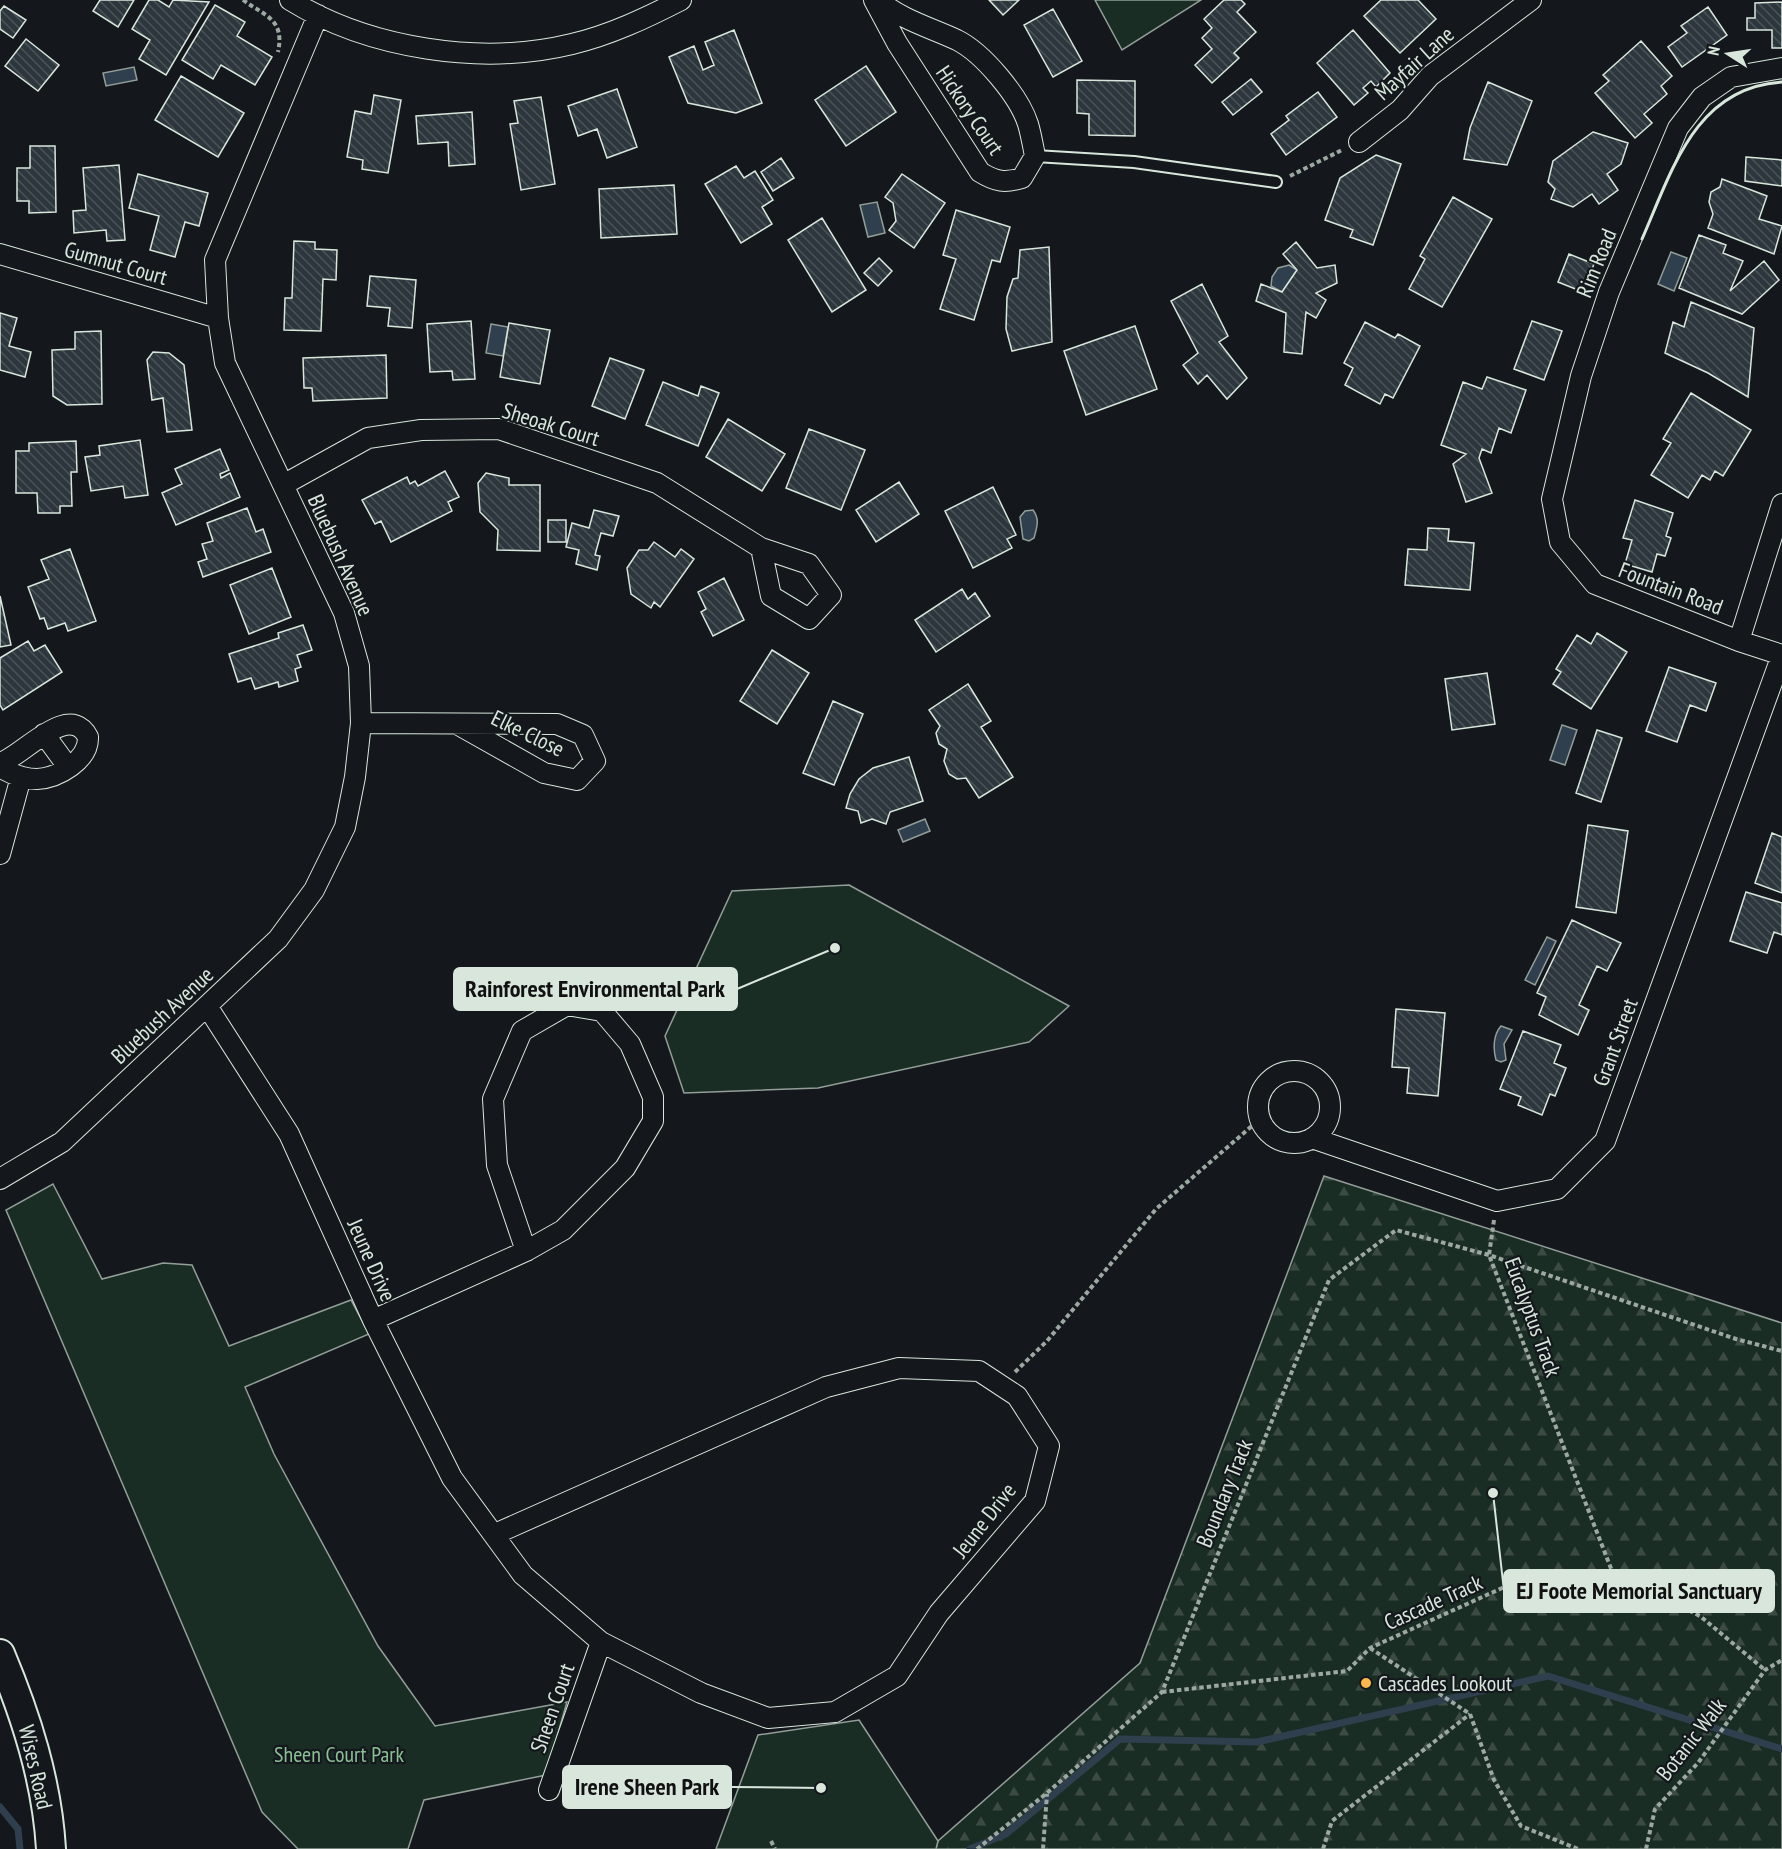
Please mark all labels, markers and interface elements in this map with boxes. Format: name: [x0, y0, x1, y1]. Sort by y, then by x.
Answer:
street label: Mayfair Lane: [1368, 20, 1460, 106]
north arrow: [1698, 24, 1758, 84]
text: N: [1703, 45, 1724, 57]
street label: Hickory Court: [930, 60, 1010, 160]
street label: Rim Road: [1570, 224, 1622, 302]
street label: Gumnut Court: [61, 235, 171, 291]
street label: Sheoak Court: [499, 396, 603, 452]
street label: Bluebush Avenue: [302, 490, 380, 620]
street label: Fountain Road: [1615, 555, 1727, 621]
street label: Elke Close: [487, 703, 569, 763]
street label: Bluebush Avenue: [105, 960, 219, 1070]
callout: Rainforest Environmental Park: [454, 968, 737, 1010]
text: Rainforest Environmental Park: [465, 973, 725, 1004]
street label: Grant Street: [1586, 994, 1644, 1090]
street label: Jeune Drive: [341, 1214, 403, 1306]
street label: Eucalyptus Track: [1498, 1254, 1568, 1381]
street label: Boundary Track: [1190, 1434, 1259, 1551]
street label: Jeune Drive: [945, 1477, 1022, 1564]
street label: Cascade Track: [1380, 1568, 1487, 1636]
callout: EJ Foote Memorial Sanctuary: [1504, 1570, 1774, 1612]
text: EJ Foote Memorial Sanctuary: [1516, 1575, 1762, 1606]
street label: Sheen Court: [524, 1660, 580, 1756]
place label: Cascades Lookout: [1378, 1669, 1512, 1697]
marker: Cascades Lookout: [1359, 1676, 1373, 1690]
street label: Botanic Walk: [1650, 1692, 1732, 1786]
street label: Wises Road: [13, 1722, 59, 1812]
park label: Sheen Court Park: [274, 1740, 404, 1768]
callout: Irene Sheen Park: [563, 1766, 731, 1808]
text: Irene Sheen Park: [575, 1771, 719, 1802]

